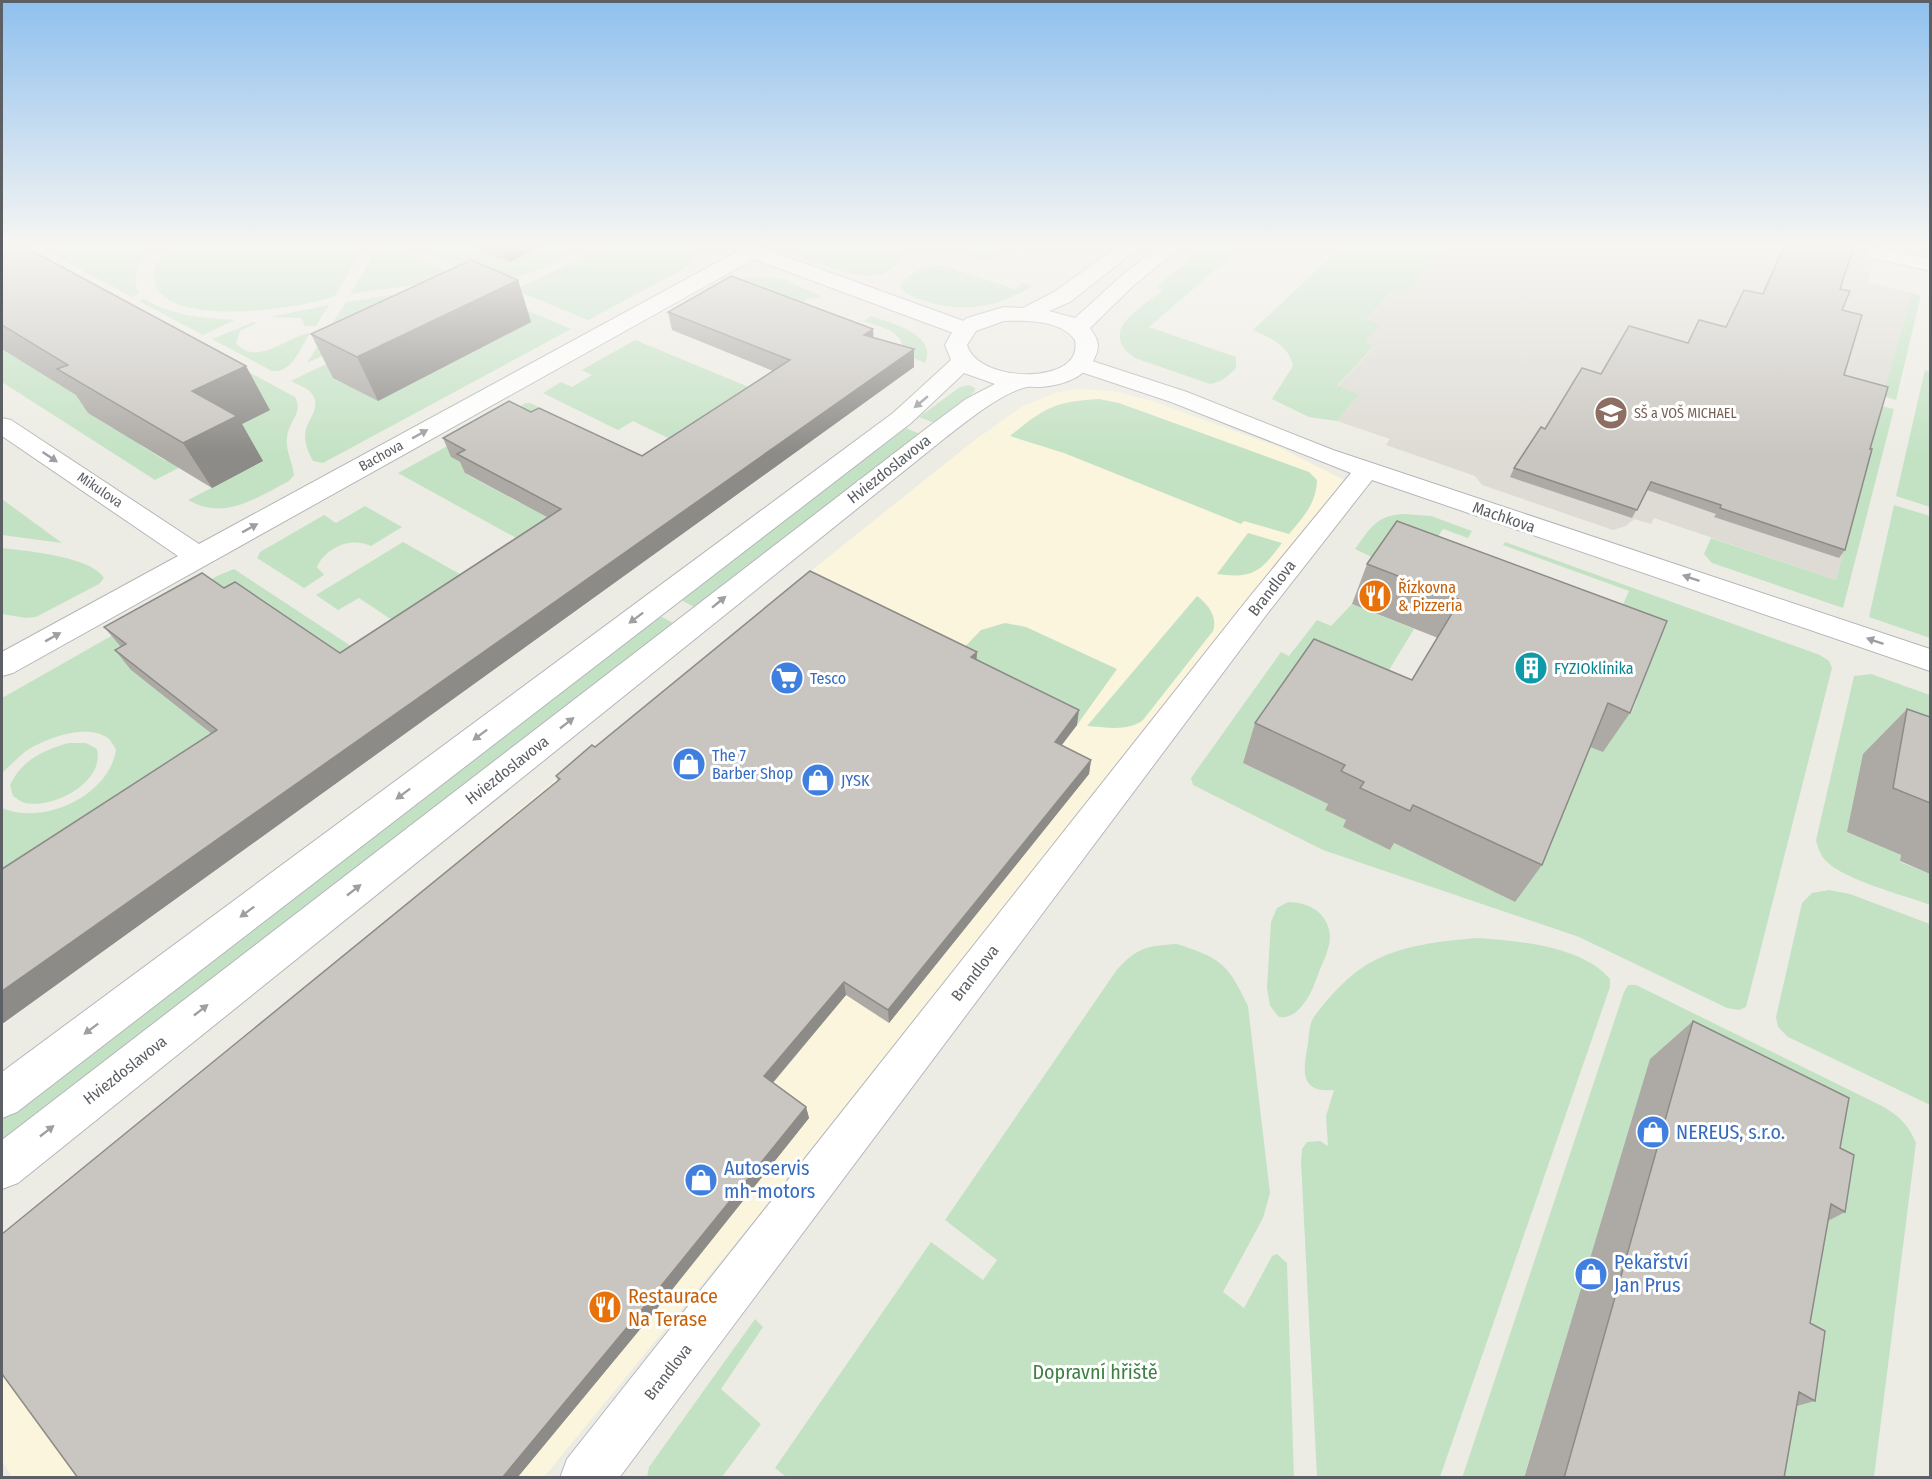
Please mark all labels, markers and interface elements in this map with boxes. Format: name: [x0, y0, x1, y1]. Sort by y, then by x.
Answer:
one-way arrow: [914, 395, 929, 408]
school or university icon: SŠ a VOŠ MICHAEL: [1593, 395, 1629, 431]
place label: SŠ a VOŠ MICHAEL: [1634, 404, 1737, 422]
one-way arrow: [412, 429, 429, 439]
street label: Hviezdoslavova: [844, 430, 935, 507]
street label: Bachova: [356, 437, 406, 475]
one-way arrow: [42, 451, 58, 462]
street label: Mikulova: [74, 469, 126, 511]
street label: Machkova: [1470, 497, 1538, 537]
one-way arrow: [241, 523, 258, 533]
street label: Brandlova: [1244, 556, 1300, 620]
one-way arrow: [1682, 572, 1700, 582]
place label: Řízkovna & Pizzeria: [1398, 577, 1463, 615]
restaurant icon: Řízkovna & Pizzeria: [1357, 578, 1393, 614]
one-way arrow: [712, 597, 727, 609]
one-way arrow: [628, 612, 644, 624]
one-way arrow: [45, 631, 61, 642]
one-way arrow: [1866, 636, 1884, 646]
building icon: FYZIOklinika: [1513, 650, 1549, 686]
place label: FYZIOklinika: [1554, 659, 1634, 678]
supermarket icon: Tesco: [769, 660, 805, 696]
place label: Tesco: [810, 669, 846, 688]
one-way arrow: [559, 718, 574, 730]
one-way arrow: [473, 729, 488, 741]
street label: Hviezdoslavova: [462, 731, 553, 808]
shop icon: The 7 Barber Shop: [671, 746, 707, 782]
place label: The 7 Barber Shop: [712, 746, 793, 783]
shop icon: JYSK: [800, 762, 836, 798]
place label: JYSK: [841, 771, 870, 790]
one-way arrow: [395, 788, 410, 800]
one-way arrow: [346, 883, 362, 896]
one-way arrow: [239, 905, 255, 918]
street label: Brandlova: [947, 941, 1003, 1005]
one-way arrow: [193, 1005, 208, 1017]
one-way arrow: [84, 1023, 99, 1035]
street label: Hviezdoslavova: [80, 1031, 171, 1108]
shop icon: NEREUS, s.r.o.: [1635, 1114, 1671, 1150]
place label: NEREUS, s.r.o.: [1676, 1120, 1785, 1144]
one-way arrow: [40, 1126, 55, 1138]
place label: Autoservis mh-motors: [724, 1156, 815, 1203]
shop icon: Autoservis mh-motors: [683, 1162, 719, 1198]
place label: Pekařství Jan Prus: [1614, 1250, 1688, 1297]
shop icon: Pekařství Jan Prus: [1573, 1256, 1609, 1292]
place label: Restaurace Na Terase: [628, 1284, 718, 1331]
restaurant icon: Restaurace Na Terase: [587, 1289, 623, 1325]
street label: Brandlova: [640, 1340, 696, 1404]
park label: Dopravní hřiště: [1032, 1360, 1158, 1384]

